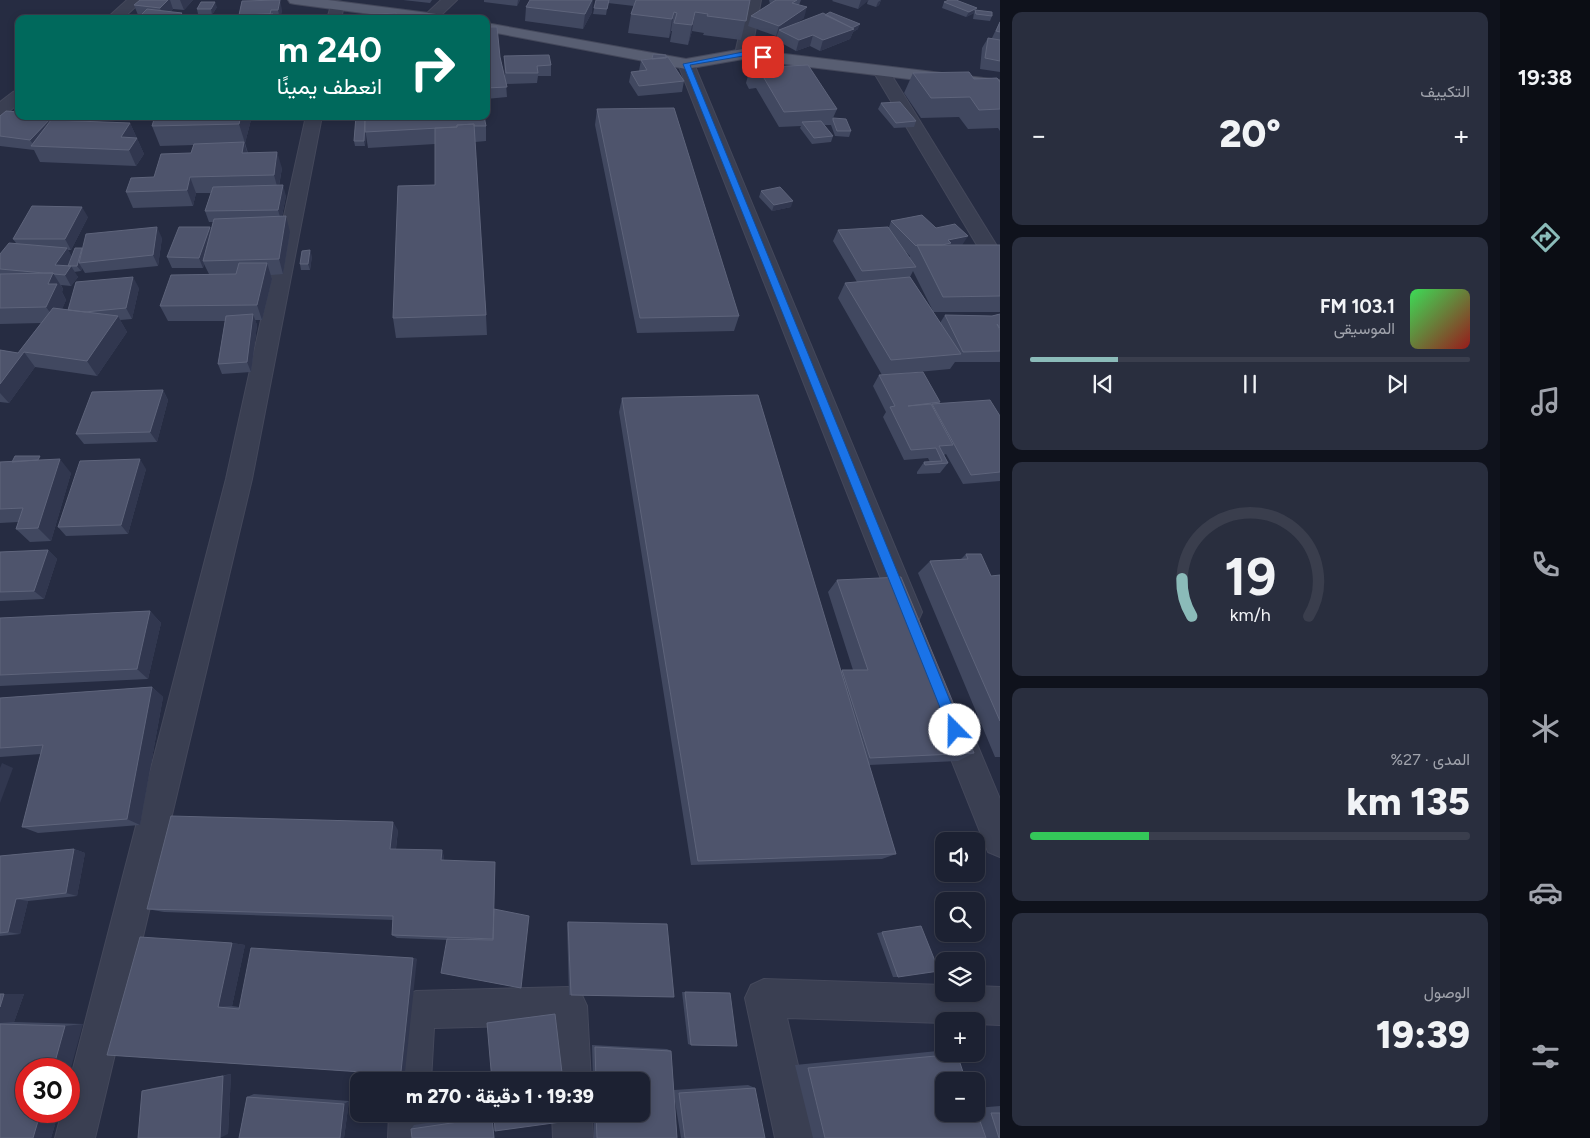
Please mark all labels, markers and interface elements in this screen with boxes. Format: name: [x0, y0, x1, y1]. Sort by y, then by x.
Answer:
text: 240 m: [278, 29, 382, 71]
icon: right: [400, 35, 465, 100]
pin: [742, 36, 784, 78]
icon: arrive: [749, 43, 777, 71]
text: 19:38: [1518, 64, 1572, 91]
text: انعطف يمينًا: [277, 73, 382, 100]
text: التكييف: [1420, 82, 1470, 101]
text: 20°: [1219, 111, 1281, 157]
text: −: [1030, 118, 1047, 152]
text: +: [1453, 118, 1470, 152]
icon: directions: [1528, 220, 1563, 255]
text: 103.1 FM: [1320, 295, 1395, 318]
text: الموسيقى: [1334, 319, 1395, 338]
icon: previous: [1089, 370, 1117, 398]
icon: pause: [1236, 370, 1264, 398]
icon: next: [1383, 370, 1411, 398]
icon: music: [1528, 384, 1563, 419]
text: 19: [1224, 546, 1276, 608]
icon: phone: [1528, 547, 1563, 582]
text: km/h: [1230, 604, 1270, 625]
position arrow: [928, 703, 980, 755]
icon: climate: [1528, 711, 1563, 746]
text: المدى · 27%: [1391, 750, 1470, 769]
text: 135 km: [1347, 779, 1470, 825]
map controls: [935, 832, 985, 1122]
button: sound: [935, 832, 985, 882]
icon: car: [1528, 875, 1563, 910]
button: search: [935, 892, 985, 942]
button: layers: [935, 952, 985, 1002]
text: الوصول: [1424, 983, 1470, 1002]
button: +: [935, 1012, 985, 1062]
text: 19:39: [1376, 1012, 1470, 1058]
icon: filters: [1528, 1039, 1563, 1074]
speed limit sign: 30: [15, 1058, 80, 1123]
button: −: [935, 1072, 985, 1122]
text: 19:39 · 1 دقيقة · 270 m: [406, 1085, 594, 1108]

